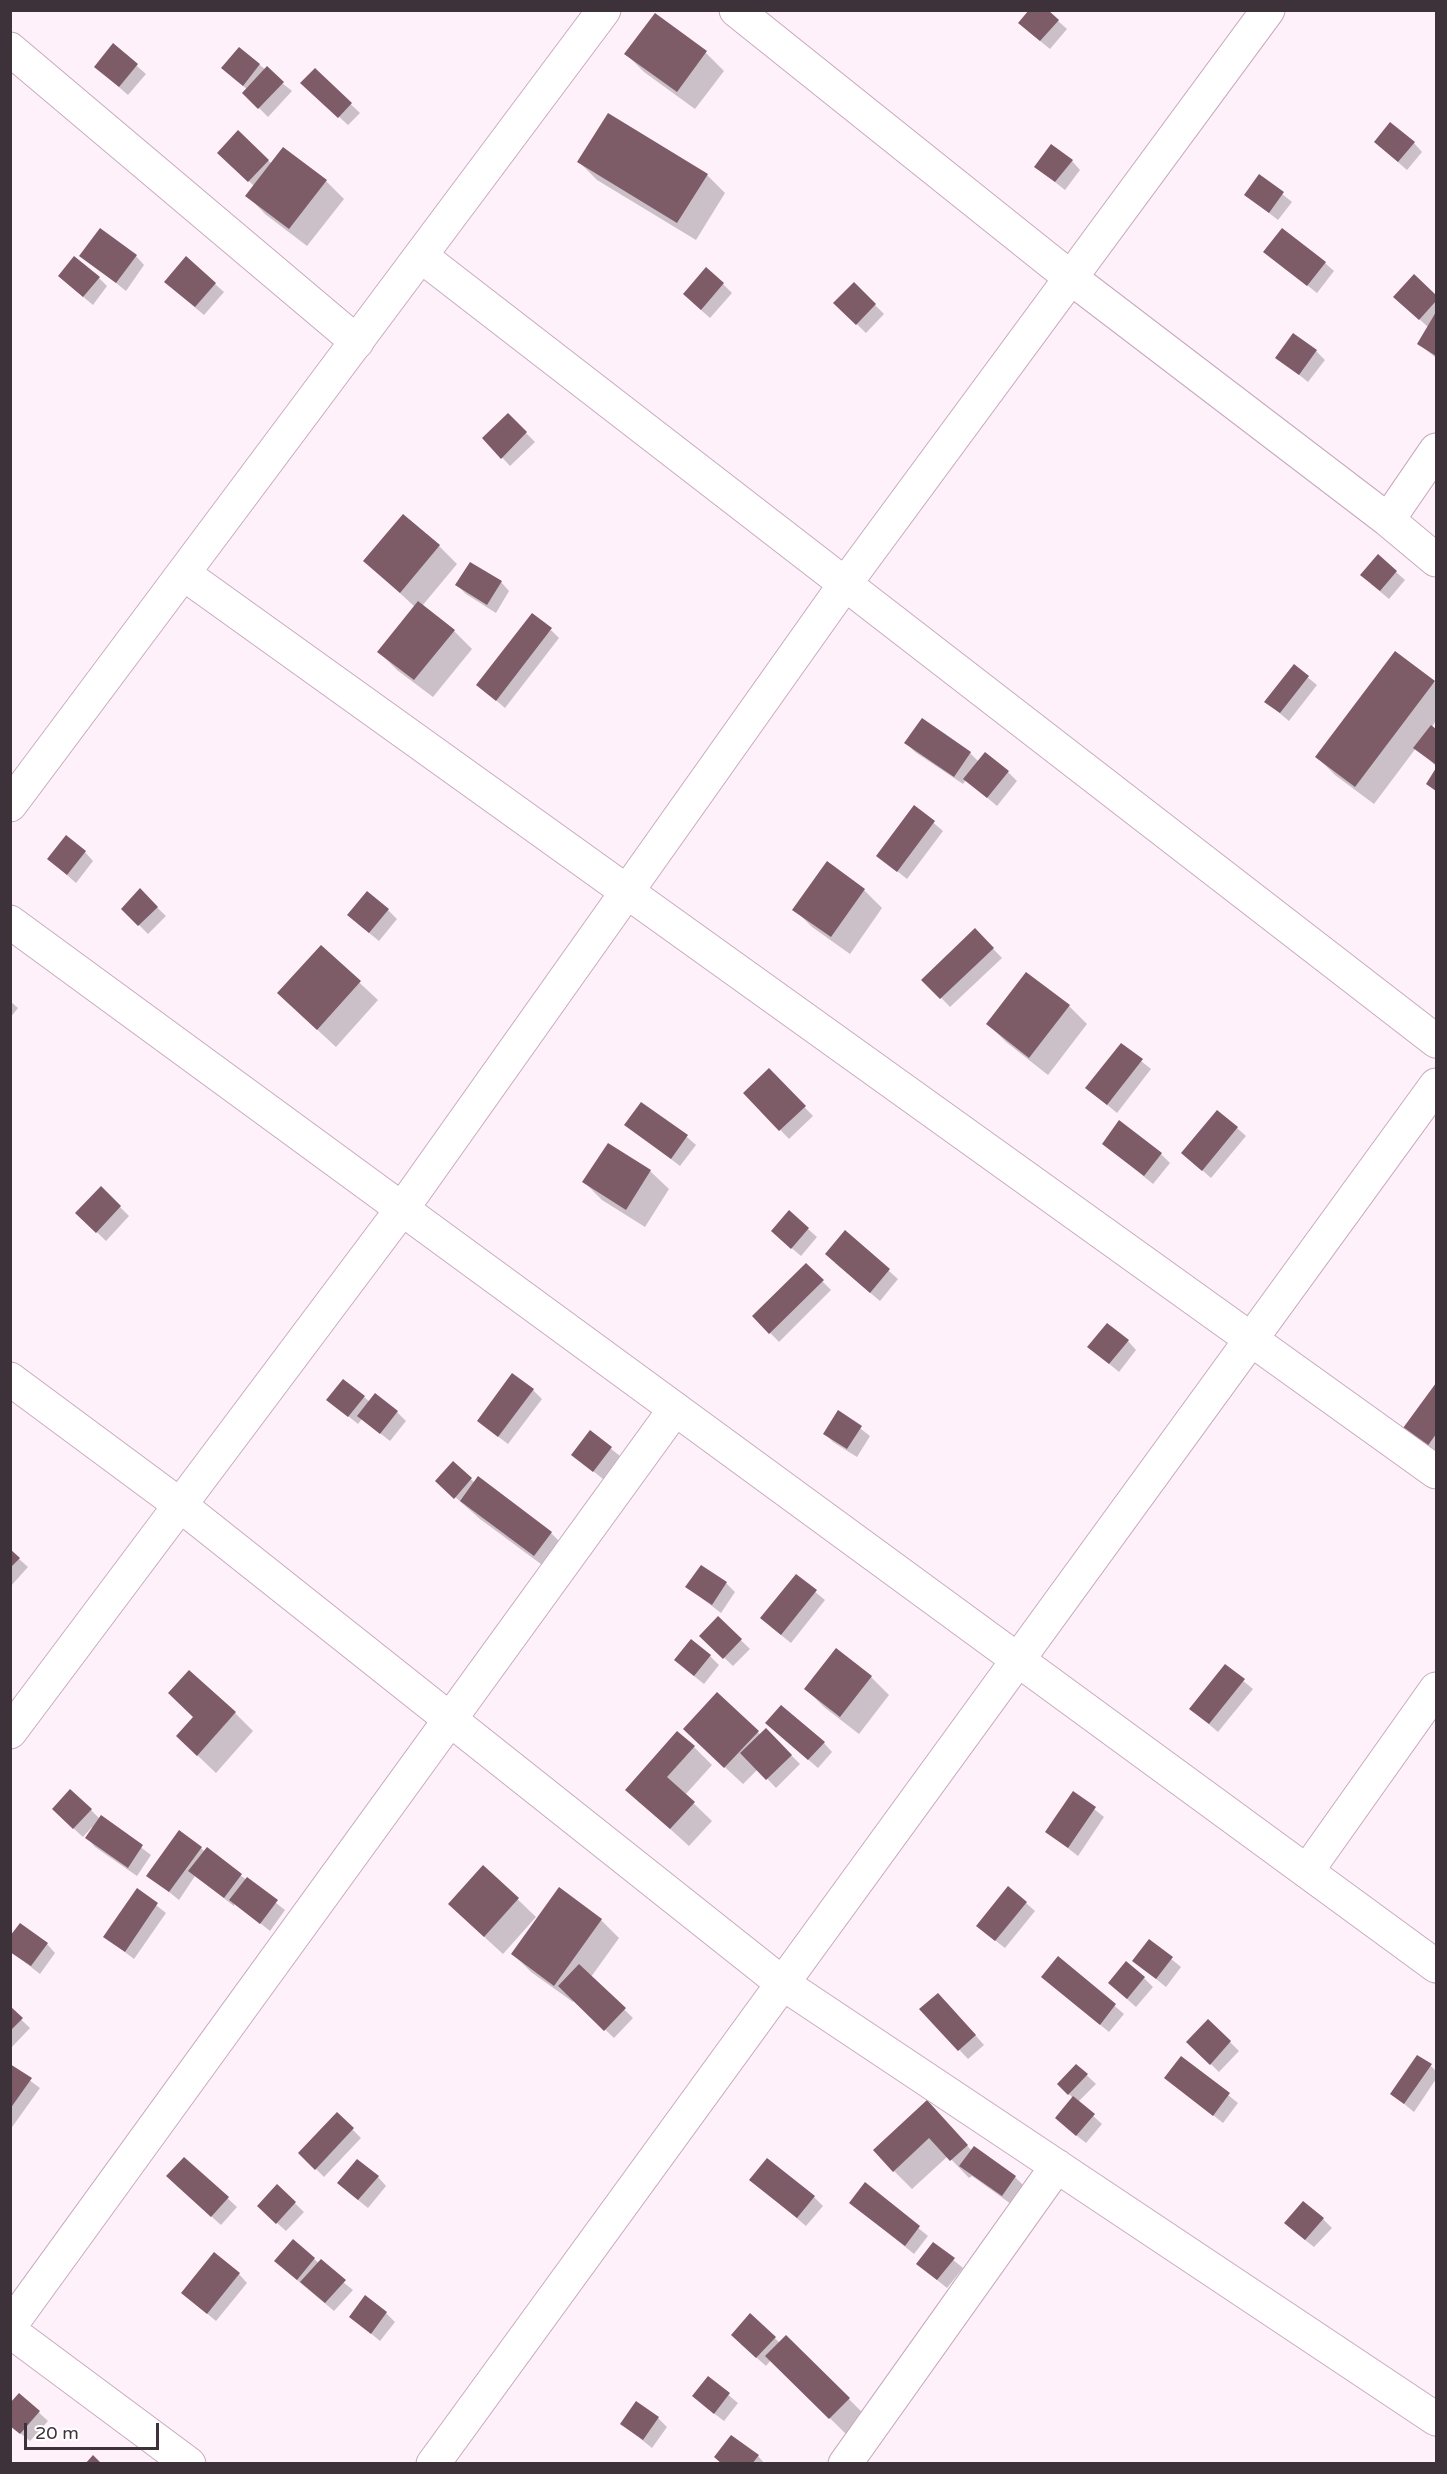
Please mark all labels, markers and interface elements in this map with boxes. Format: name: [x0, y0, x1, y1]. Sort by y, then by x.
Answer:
scale bar: [27, 2411, 162, 2449]
text: 20 m: [35, 2422, 79, 2444]

